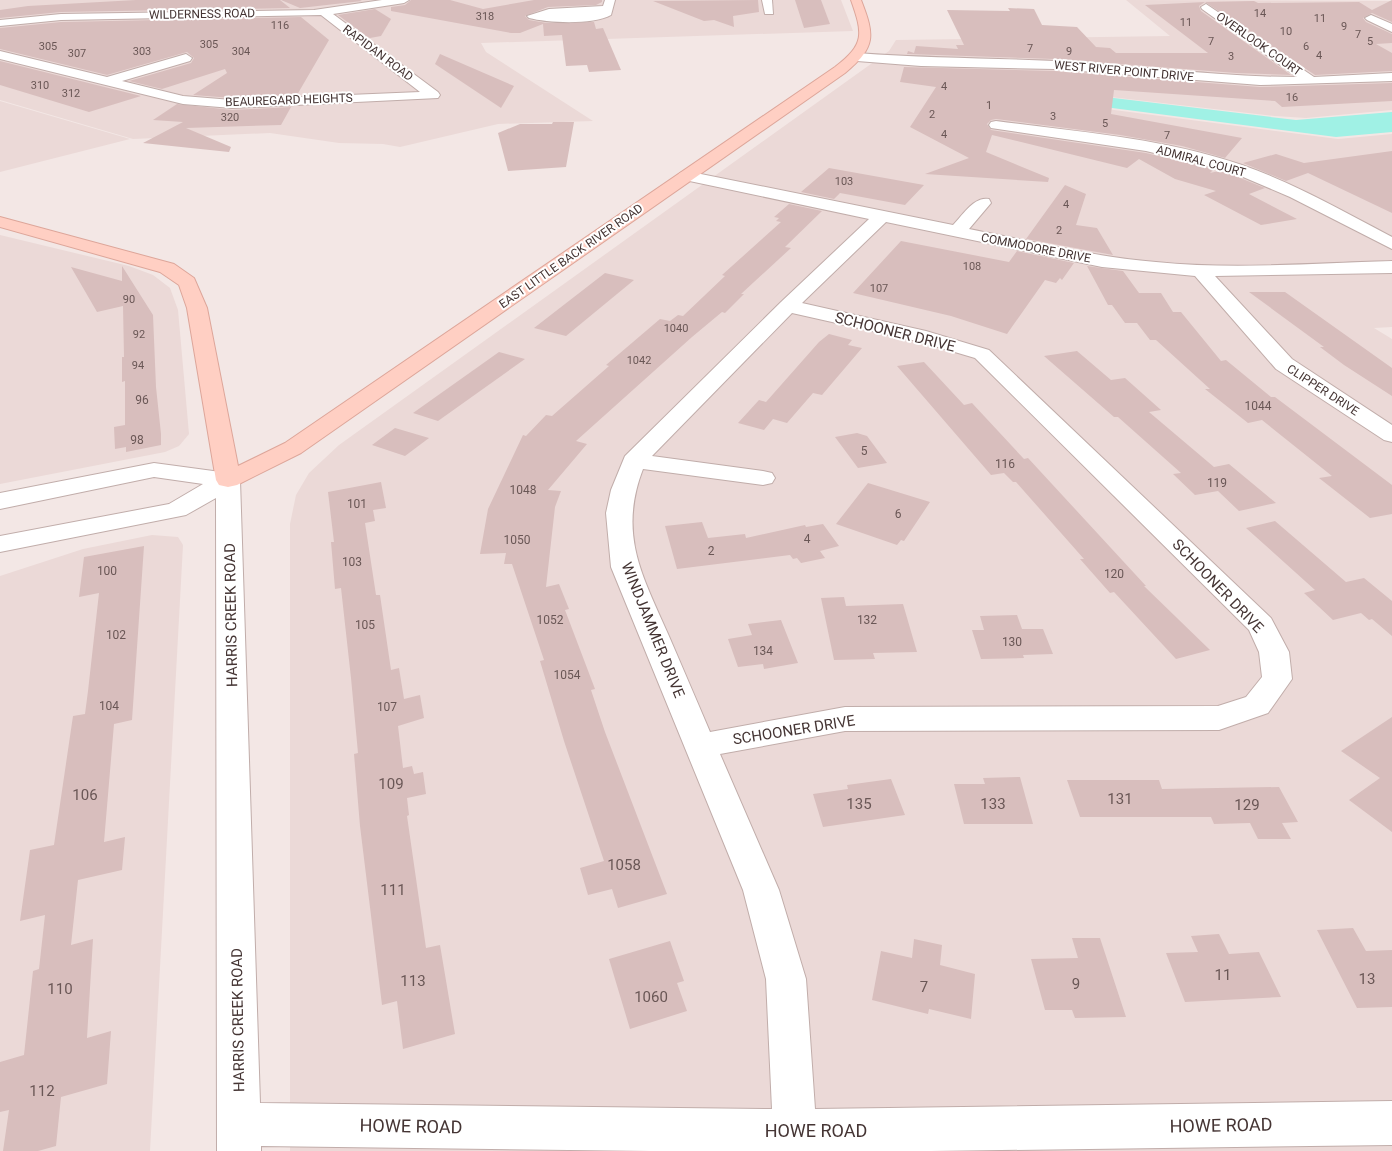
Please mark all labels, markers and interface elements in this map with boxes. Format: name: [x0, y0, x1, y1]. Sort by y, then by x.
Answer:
street label: WILDERNESS ROAD: [149, 6, 255, 22]
house number: 14: [1254, 7, 1266, 20]
street label: OVERLOOK COURT: [1214, 9, 1304, 79]
house number: 318: [476, 10, 494, 23]
house number: 11: [1314, 12, 1326, 25]
house number: 11: [1180, 16, 1192, 29]
house number: 116: [271, 19, 289, 32]
house number: 9: [1341, 20, 1347, 33]
street label: RAPIDAN ROAD: [340, 22, 416, 84]
house number: 10: [1280, 25, 1292, 38]
house number: 7: [1355, 28, 1361, 41]
house number: 7: [1208, 35, 1214, 48]
house number: 5: [1367, 35, 1373, 48]
house number: 305: [200, 38, 218, 51]
house number: 305: [39, 40, 57, 53]
house number: 6: [1303, 40, 1309, 53]
house number: 7: [1027, 42, 1033, 55]
house number: 303: [133, 45, 151, 58]
house number: 304: [232, 45, 250, 58]
house number: 9: [1066, 45, 1072, 58]
house number: 307: [68, 47, 86, 60]
house number: 4: [1316, 49, 1322, 62]
house number: 3: [1228, 50, 1234, 63]
street label: WEST RIVER POINT DRIVE: [1053, 58, 1195, 84]
house number: 310: [31, 79, 49, 92]
house number: 4: [941, 80, 947, 93]
house number: 312: [62, 87, 80, 100]
street label: BEAUREGARD HEIGHTS: [225, 91, 353, 109]
house number: 16: [1286, 91, 1298, 104]
house number: 1: [986, 99, 992, 112]
house number: 2: [929, 108, 935, 121]
house number: 3: [1050, 110, 1056, 123]
house number: 320: [221, 111, 239, 124]
house number: 5: [1102, 117, 1108, 130]
house number: 4: [941, 128, 947, 141]
house number: 7: [1164, 129, 1170, 142]
street label: ADMIRAL COURT: [1155, 142, 1247, 180]
house number: 103: [835, 175, 853, 188]
house number: 4: [1063, 198, 1069, 211]
street label: EAST LITTLE BACK RIVER ROAD: [496, 201, 646, 311]
house number: 2: [1056, 224, 1062, 237]
street label: COMMODORE DRIVE: [980, 230, 1092, 266]
house number: 108: [963, 260, 981, 273]
house number: 107: [870, 282, 888, 295]
house number: 90: [123, 293, 135, 306]
street label: SCHOONER DRIVE: [833, 308, 958, 356]
house number: 1040: [664, 322, 688, 335]
house number: 92: [133, 328, 145, 341]
house number: 1042: [627, 354, 651, 367]
house number: 94: [132, 359, 144, 372]
street label: CLIPPER DRIVE: [1284, 362, 1362, 419]
house number: 96: [135, 393, 149, 407]
house number: 1044: [1245, 399, 1272, 413]
house number: 98: [130, 433, 144, 447]
house number: 5: [861, 444, 868, 458]
house number: 116: [995, 457, 1015, 471]
house number: 119: [1207, 476, 1227, 490]
house number: 1048: [510, 483, 537, 497]
house number: 101: [347, 497, 367, 511]
house number: 6: [895, 507, 902, 521]
house number: 4: [804, 532, 811, 546]
house number: 1050: [504, 533, 531, 547]
street label: SCHOONER DRIVE: [1169, 535, 1268, 637]
street label: HARRIS CREEK ROAD: [221, 543, 241, 687]
house number: 2: [708, 544, 715, 558]
house number: 103: [342, 555, 362, 569]
street label: WINDJAMMER DRIVE: [618, 560, 689, 701]
house number: 100: [97, 564, 117, 578]
house number: 120: [1104, 567, 1124, 581]
house number: 1052: [537, 613, 564, 627]
house number: 132: [857, 613, 877, 627]
house number: 105: [355, 618, 375, 632]
house number: 102: [106, 628, 126, 642]
house number: 130: [1002, 635, 1022, 649]
house number: 134: [753, 644, 773, 658]
house number: 1054: [554, 668, 581, 682]
house number: 104: [99, 699, 119, 713]
house number: 107: [377, 700, 397, 714]
street label: SCHOONER DRIVE: [732, 711, 857, 749]
house number: 109: [378, 775, 404, 793]
house number: 106: [72, 786, 98, 804]
house number: 131: [1107, 790, 1133, 808]
house number: 135: [846, 795, 872, 813]
house number: 133: [980, 795, 1006, 813]
house number: 129: [1234, 796, 1260, 814]
house number: 1058: [607, 856, 641, 874]
house number: 111: [380, 881, 406, 899]
street label: HARRIS CREEK ROAD: [228, 948, 248, 1092]
house number: 11: [1215, 966, 1231, 984]
house number: 13: [1359, 970, 1375, 988]
house number: 113: [400, 972, 426, 990]
house number: 9: [1072, 975, 1080, 993]
house number: 7: [920, 978, 928, 996]
house number: 110: [47, 980, 73, 998]
house number: 1060: [634, 988, 668, 1006]
house number: 112: [29, 1082, 55, 1100]
street label: HOWE ROAD: [1169, 1114, 1273, 1136]
street label: HOWE ROAD: [359, 1115, 463, 1137]
street label: HOWE ROAD: [765, 1120, 867, 1141]

